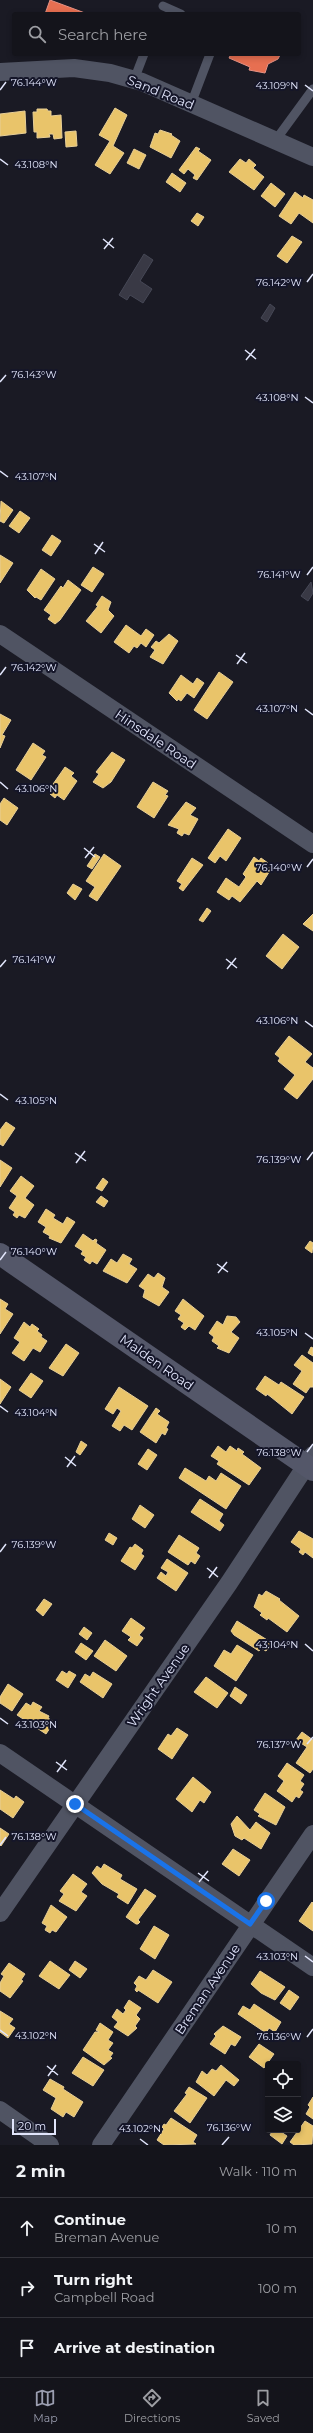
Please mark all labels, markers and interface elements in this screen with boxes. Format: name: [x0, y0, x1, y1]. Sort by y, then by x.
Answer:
search box: [12, 12, 301, 56]
icon: search: [26, 23, 48, 45]
text: Search here: [58, 25, 147, 44]
street label: Sand Road: [125, 71, 197, 113]
text: 76.144°W: [11, 76, 57, 89]
text: 43.109°N: [256, 79, 298, 92]
text: 43.108°N: [14, 158, 58, 171]
text: 76.142°W: [256, 276, 302, 289]
text: 76.143°W: [11, 368, 57, 381]
text: 43.108°N: [255, 391, 299, 404]
text: 43.107°N: [15, 470, 57, 483]
text: 76.141°W: [257, 568, 301, 581]
text: 76.142°W: [11, 661, 57, 674]
text: 43.107°N: [256, 702, 298, 715]
street label: Hinsdale Road: [112, 706, 200, 772]
text: 43.106°N: [15, 782, 57, 795]
text: 76.140°W: [256, 861, 302, 874]
text: 76.141°W: [12, 953, 56, 966]
text: 43.106°N: [256, 1014, 298, 1027]
text: 43.105°N: [15, 1094, 57, 1107]
text: 76.139°W: [257, 1153, 301, 1166]
text: 76.140°W: [11, 1245, 57, 1258]
text: 43.105°N: [256, 1326, 298, 1339]
street label: Malden Road: [117, 1331, 197, 1393]
text: 43.104°N: [15, 1406, 57, 1419]
text: 76.138°W: [256, 1446, 302, 1459]
text: 76.139°W: [12, 1538, 56, 1551]
text: 43.104°N: [256, 1638, 298, 1651]
street label: Wright Avenue: [123, 1640, 193, 1730]
text: 43.103°N: [15, 1718, 57, 1731]
text: 76.137°W: [257, 1738, 301, 1751]
route end: [66, 1795, 84, 1813]
text: 76.138°W: [11, 1830, 57, 1843]
route start: [257, 1892, 275, 1910]
street label: Breman Avenue: [171, 1941, 243, 2037]
text: 43.103°N: [256, 1950, 298, 1963]
text: 43.102°N: [15, 2029, 57, 2042]
text: 76.136°W: [257, 2030, 301, 2043]
map controls: [265, 2061, 301, 2133]
button: locate: [265, 2061, 301, 2097]
button: layers: [265, 2097, 301, 2133]
scale bar: [12, 2117, 56, 2136]
text: 20 m: [18, 2119, 46, 2133]
text: 76.136°W: [207, 2121, 251, 2134]
text: 43.102°N: [119, 2122, 161, 2135]
text: 2 min: [16, 2161, 66, 2181]
text: Walk · 110 m: [219, 2163, 297, 2179]
text: Continue: [54, 2210, 126, 2229]
icon: ahead: [16, 2217, 38, 2239]
text: 10 m: [267, 2220, 297, 2236]
text: Breman Avenue: [54, 2229, 159, 2245]
text: Turn right: [54, 2270, 133, 2289]
icon: right: [16, 2277, 38, 2299]
text: 100 m: [258, 2280, 297, 2296]
text: Campbell Road: [54, 2289, 154, 2305]
icon: arrive: [16, 2337, 38, 2359]
text: Arrive at destination: [54, 2338, 215, 2357]
tab: Map: [33, 2387, 58, 2425]
tab: Directions: [124, 2387, 180, 2425]
tab: Saved: [247, 2387, 280, 2425]

